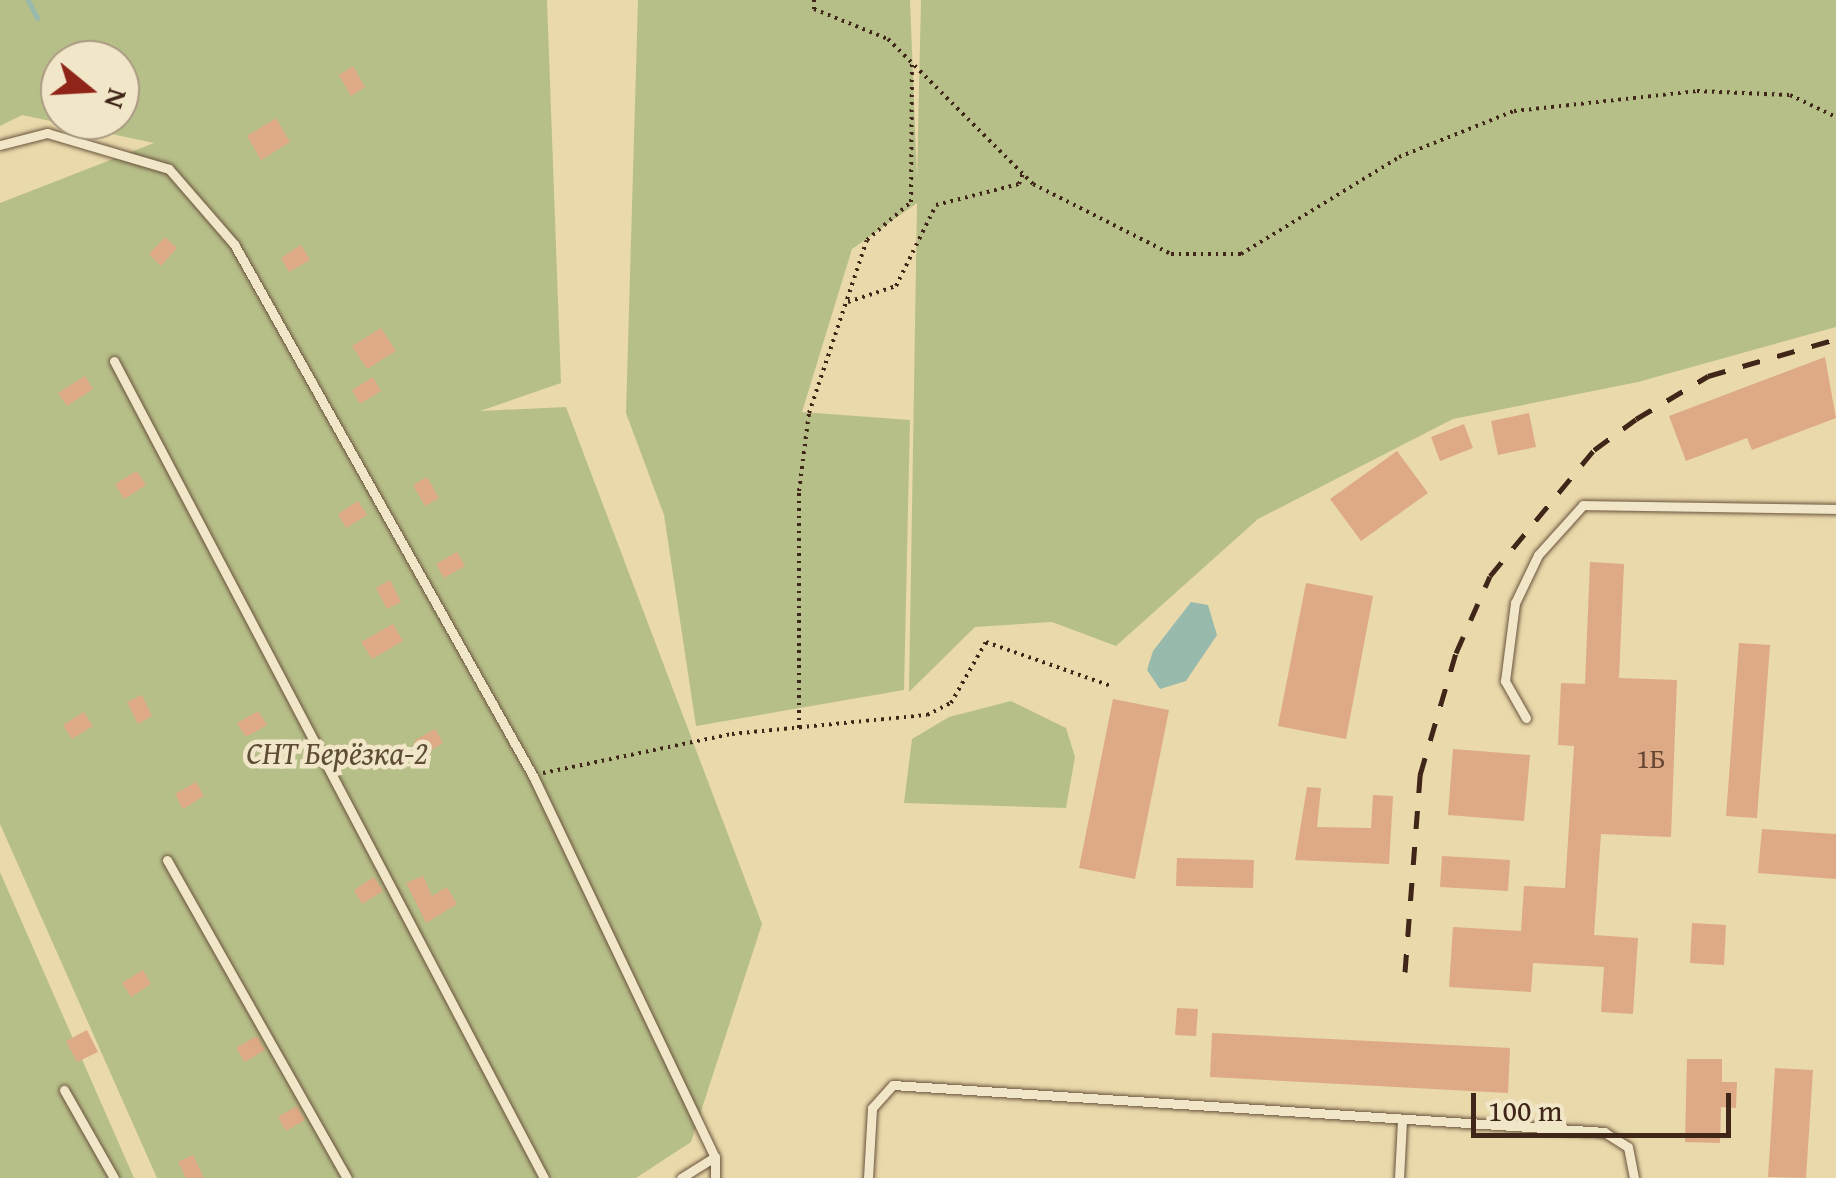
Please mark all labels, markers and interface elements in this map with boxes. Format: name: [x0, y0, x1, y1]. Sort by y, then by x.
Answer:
north arrow: [40, 40, 140, 140]
text: N: [95, 84, 139, 114]
park label: СНТ Берёзка-2: [246, 734, 428, 772]
house number: 1Б: [1636, 741, 1666, 775]
scale bar: [1476, 1073, 1736, 1135]
text: 100 m: [1488, 1088, 1562, 1132]

